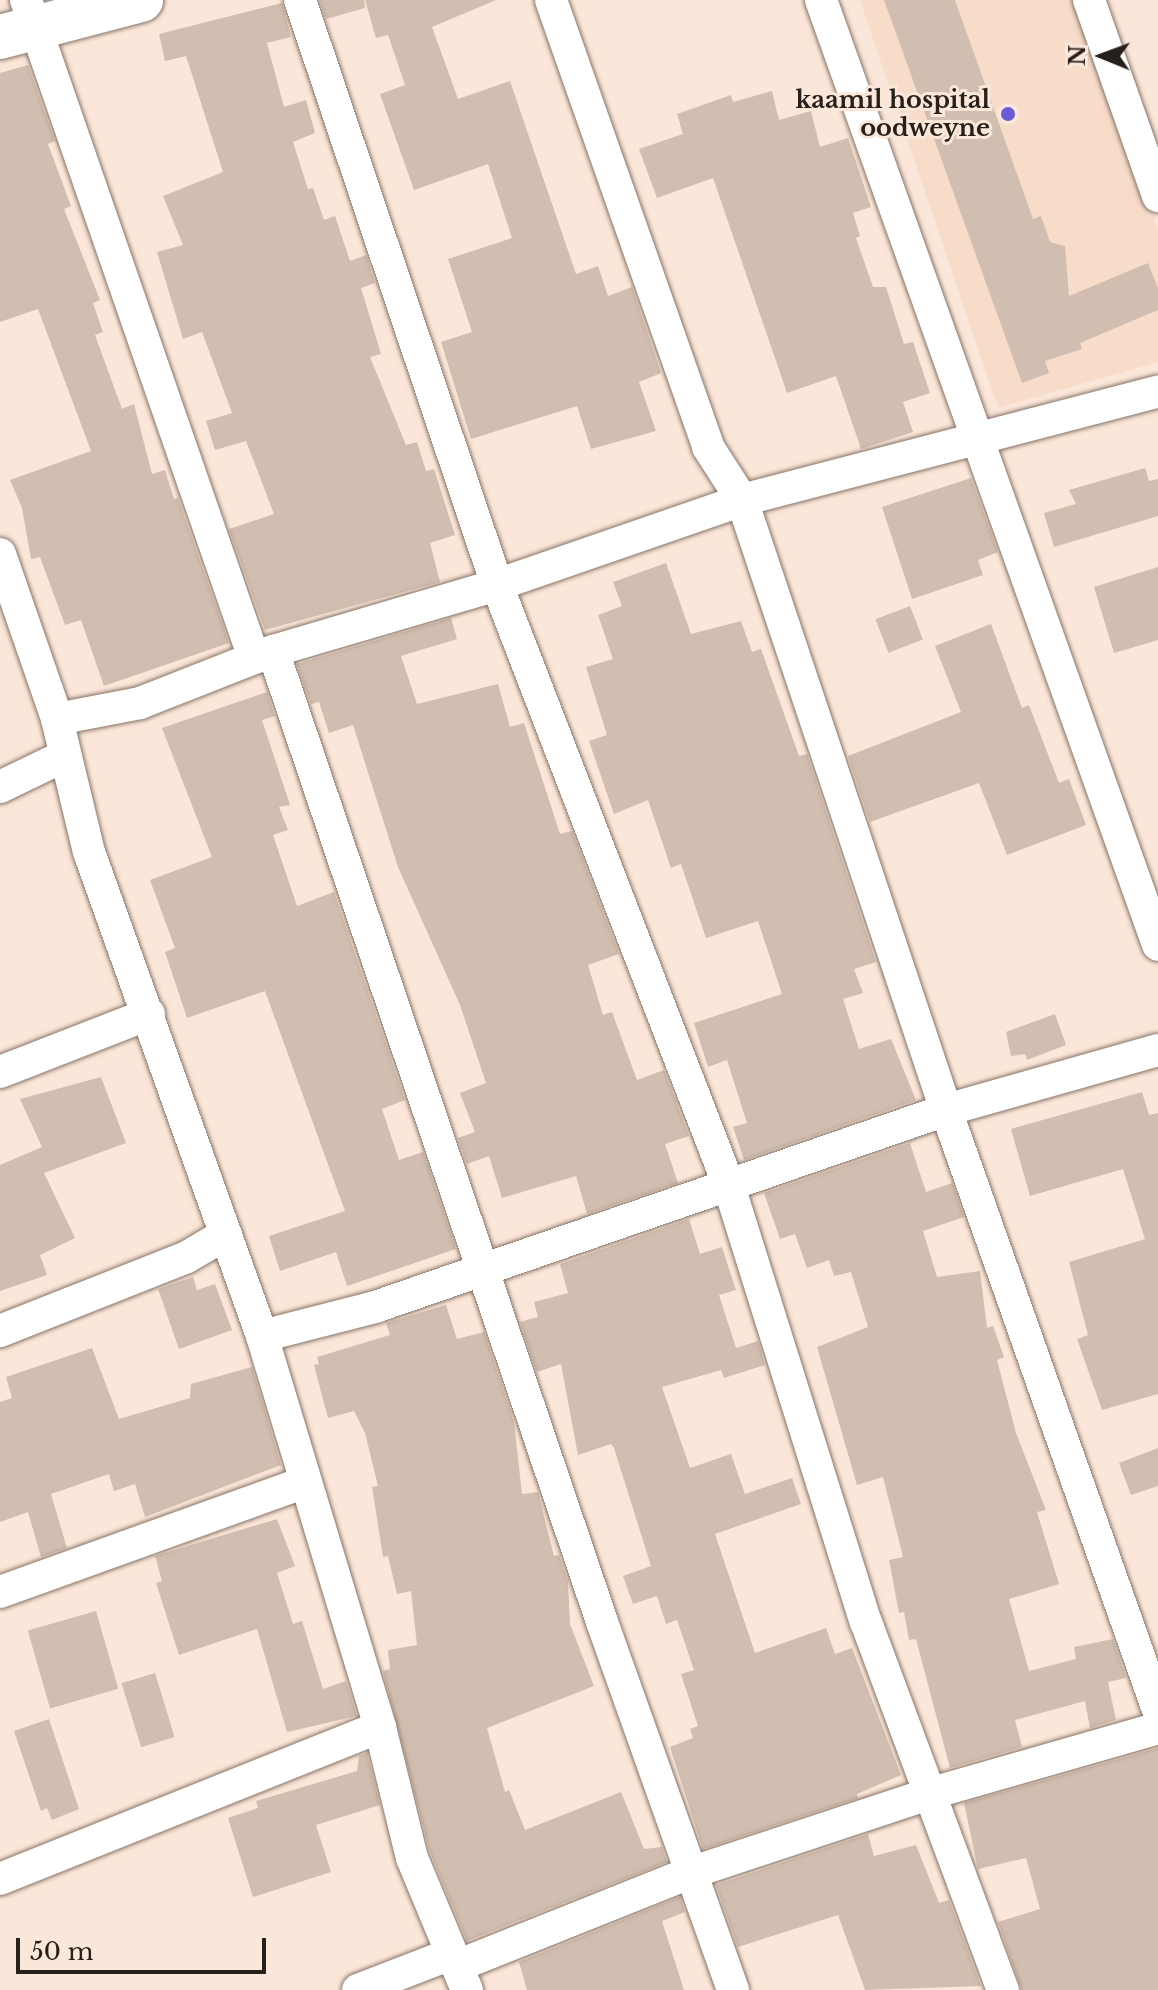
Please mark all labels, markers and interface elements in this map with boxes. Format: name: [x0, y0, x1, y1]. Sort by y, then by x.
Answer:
north arrow: [1062, 16, 1142, 96]
text: N: [1064, 45, 1091, 66]
place label: kaamil hospital oodweyne: [795, 86, 990, 142]
marker: kaamil hospital oodweyne: [997, 103, 1019, 125]
scale bar: [20, 1922, 270, 1972]
text: 50 m: [30, 1937, 93, 1966]

